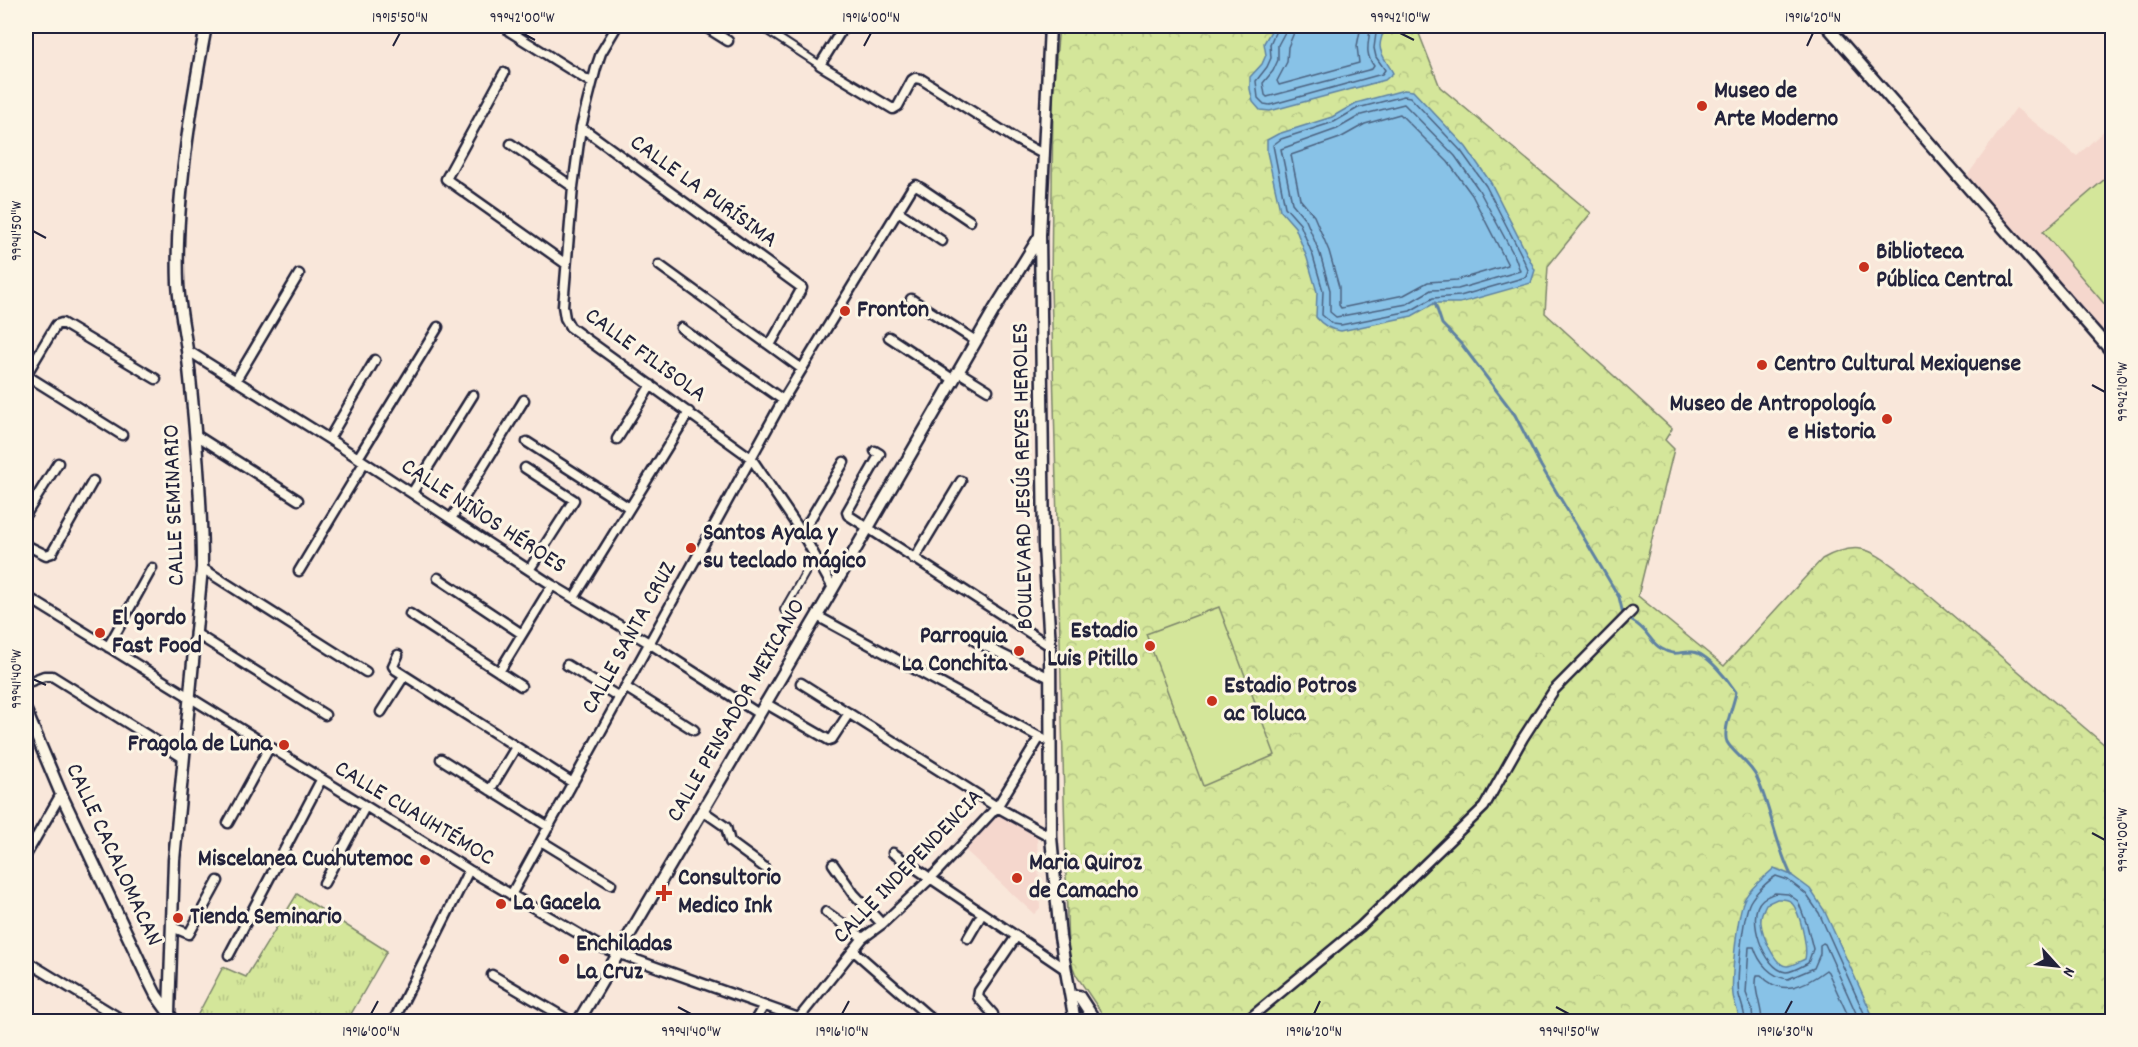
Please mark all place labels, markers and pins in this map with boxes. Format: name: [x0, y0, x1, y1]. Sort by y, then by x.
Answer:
place label: Museo de Arte Moderno: [1714, 75, 1838, 137]
marker: Museo de Arte Moderno: [1695, 99, 1709, 113]
place label: Biblioteca Pública Central: [1876, 236, 2013, 298]
marker: Biblioteca Pública Central: [1857, 260, 1871, 274]
place label: Fronton: [857, 294, 929, 328]
marker: Fronton: [838, 304, 852, 318]
place label: Centro Cultural Mexiquense: [1774, 348, 2022, 382]
marker: Centro Cultural Mexiquense: [1755, 358, 1769, 372]
place label: Museo de Antropología e Historia: [1669, 388, 1876, 450]
marker: Museo de Antropología e Historia: [1880, 412, 1894, 426]
place label: Santos Ayala y su teclado mágico: [703, 517, 866, 579]
marker: Santos Ayala y su teclado mágico: [684, 541, 698, 555]
place label: El gordo Fast Food: [112, 602, 202, 664]
place label: Estadio Luis Pitillo: [1047, 615, 1138, 677]
place label: Parroquia La Conchita: [902, 620, 1008, 682]
marker: El gordo Fast Food: [93, 626, 107, 640]
marker: Estadio Luis Pitillo: [1143, 639, 1157, 653]
marker: Parroquia La Conchita: [1012, 644, 1026, 658]
place label: Estadio Potros ac Toluca: [1224, 670, 1357, 732]
marker: Estadio Potros ac Toluca: [1205, 694, 1219, 708]
place label: Fragola de Luna: [128, 728, 273, 762]
marker: Fragola de Luna: [277, 738, 291, 752]
place label: Miscelanea Cuahutemoc: [198, 843, 413, 877]
place label: Maria Quiroz de Camacho: [1029, 847, 1143, 909]
marker: Miscelanea Cuahutemoc: [418, 853, 432, 867]
place label: Consultorio Medico Ink: [678, 862, 782, 924]
marker: Maria Quiroz de Camacho: [1010, 871, 1024, 885]
marker: Consultorio Medico Ink: [655, 884, 673, 902]
place label: La Gacela: [513, 887, 601, 921]
marker: La Gacela: [494, 897, 508, 911]
place label: Tienda Seminario: [190, 901, 342, 935]
marker: Tienda Seminario: [171, 911, 185, 925]
place label: Enchiladas La Cruz: [576, 928, 673, 990]
marker: Enchiladas La Cruz: [557, 952, 571, 966]

